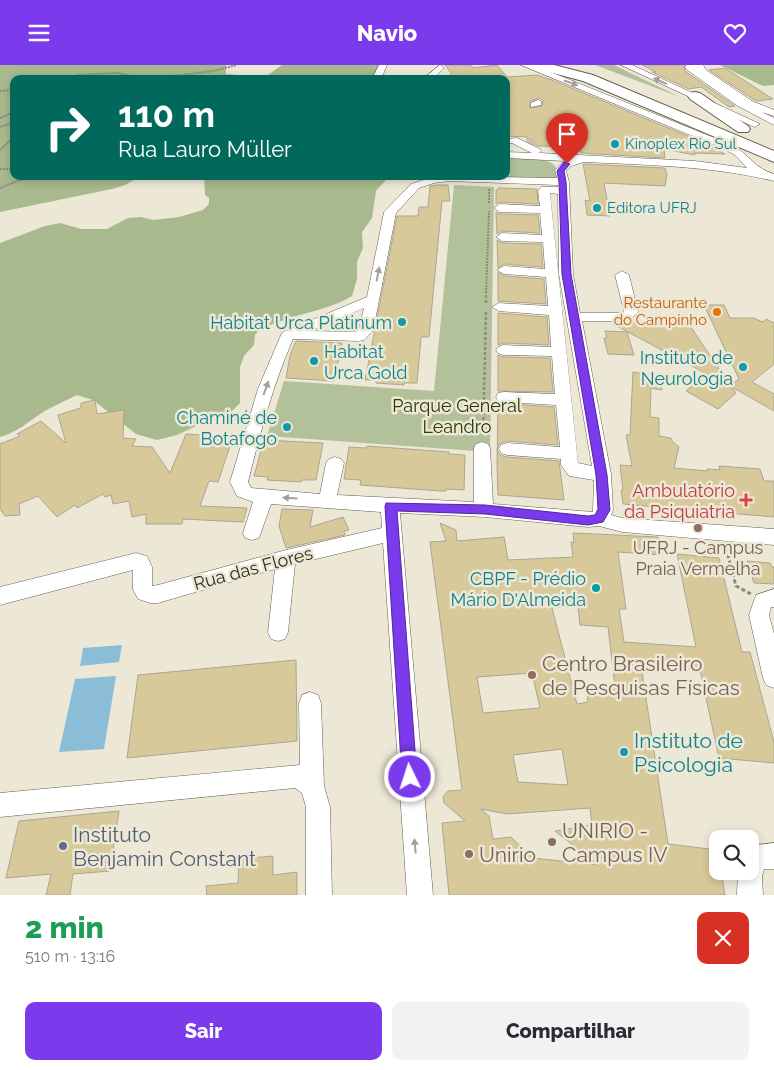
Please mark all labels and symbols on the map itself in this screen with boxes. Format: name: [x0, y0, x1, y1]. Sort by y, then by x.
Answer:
one-way arrow: [653, 76, 667, 84]
one-way arrow: [563, 80, 578, 87]
pin: [546, 113, 588, 164]
place label: Kinoplex Rio Sul: [625, 135, 738, 153]
marker: Kinoplex Rio Sul: [609, 138, 621, 150]
place label: Editora UFRJ: [607, 199, 697, 217]
marker: Editora UFRJ: [591, 202, 603, 214]
one-way arrow: [375, 266, 383, 282]
place label: Restaurante do Campinho: [614, 294, 707, 329]
marker: Restaurante do Campinho: [711, 306, 723, 318]
place label: Habitat Urca Platinum: [210, 312, 392, 333]
marker: Habitat Urca Platinum: [396, 316, 408, 328]
place label: Habitat Urca Gold: [324, 341, 408, 383]
place label: Instituto de Neurologia: [640, 347, 733, 389]
marker: Habitat Urca Gold: [308, 355, 320, 367]
marker: Instituto de Neurologia: [737, 361, 749, 373]
one-way arrow: [262, 380, 270, 395]
park label: Parque General Leandro: [392, 395, 522, 437]
place label: Chaminé de Botafogo: [176, 407, 277, 449]
marker: Chaminé de Botafogo: [281, 421, 293, 433]
place label: Ambulatório da Psiquiatria: [624, 480, 735, 522]
marker: Ambulatório da Psiquiatria: [739, 493, 753, 507]
one-way arrow: [281, 494, 297, 502]
marker: UFRJ - Campus Praia Vermelha: [692, 522, 704, 534]
place label: UFRJ - Campus Praia Vermelha: [633, 537, 764, 579]
street label: Rua das Flores: [191, 542, 315, 594]
place label: CBPF - Prédio Mário D'Almeida: [451, 568, 586, 610]
marker: CBPF - Prédio Mário D'Almeida: [590, 582, 602, 594]
place label: Centro Brasileiro de Pesquisas Físicas: [542, 651, 740, 700]
marker: Centro Brasileiro de Pesquisas Físicas: [526, 669, 538, 681]
place label: Instituto de Psicologia: [634, 728, 743, 777]
marker: Instituto de Psicologia: [618, 746, 630, 758]
position arrow: [383, 750, 435, 802]
place label: UNIRIO - Campus IV: [562, 818, 668, 867]
place label: Instituto Benjamin Constant: [73, 822, 256, 871]
marker: UNIRIO - Campus IV: [546, 836, 558, 848]
one-way arrow: [411, 838, 419, 854]
marker: Instituto Benjamin Constant: [57, 840, 69, 852]
place label: Unirio: [479, 842, 536, 867]
marker: Unirio: [463, 848, 475, 860]

